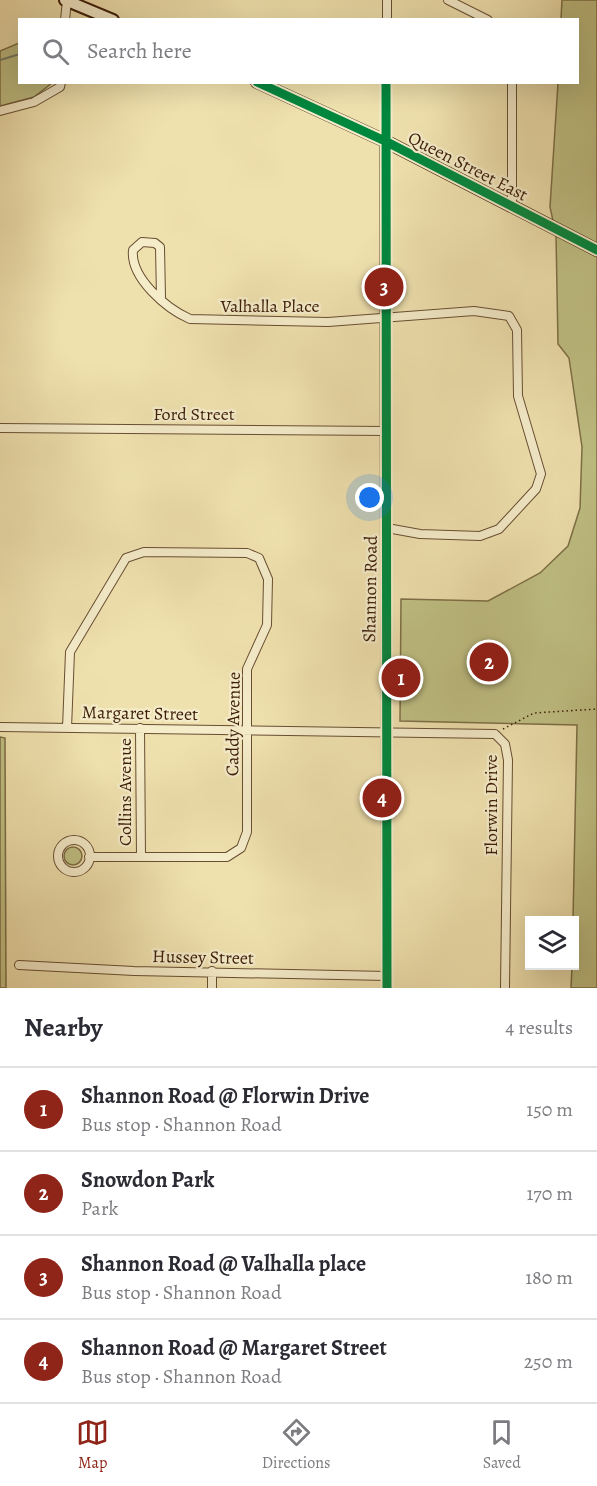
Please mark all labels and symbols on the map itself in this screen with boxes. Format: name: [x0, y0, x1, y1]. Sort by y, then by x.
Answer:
street label: Queen Street East: [404, 125, 532, 207]
pin: 3: [364, 264, 404, 310]
street label: Valhalla Place: [219, 294, 320, 318]
street label: Ford Street: [153, 402, 235, 426]
your location: [355, 483, 384, 512]
street label: Shannon Road: [357, 535, 383, 643]
pin: 2: [470, 640, 508, 684]
pin: 1: [382, 656, 420, 700]
street label: Caddy Avenue: [220, 672, 246, 776]
street label: Margaret Street: [82, 700, 198, 726]
street label: Collins Avenue: [113, 738, 137, 846]
street label: Florwin Drive: [479, 754, 503, 856]
pin: 4: [362, 776, 401, 820]
street label: Hussey Street: [152, 944, 254, 970]

